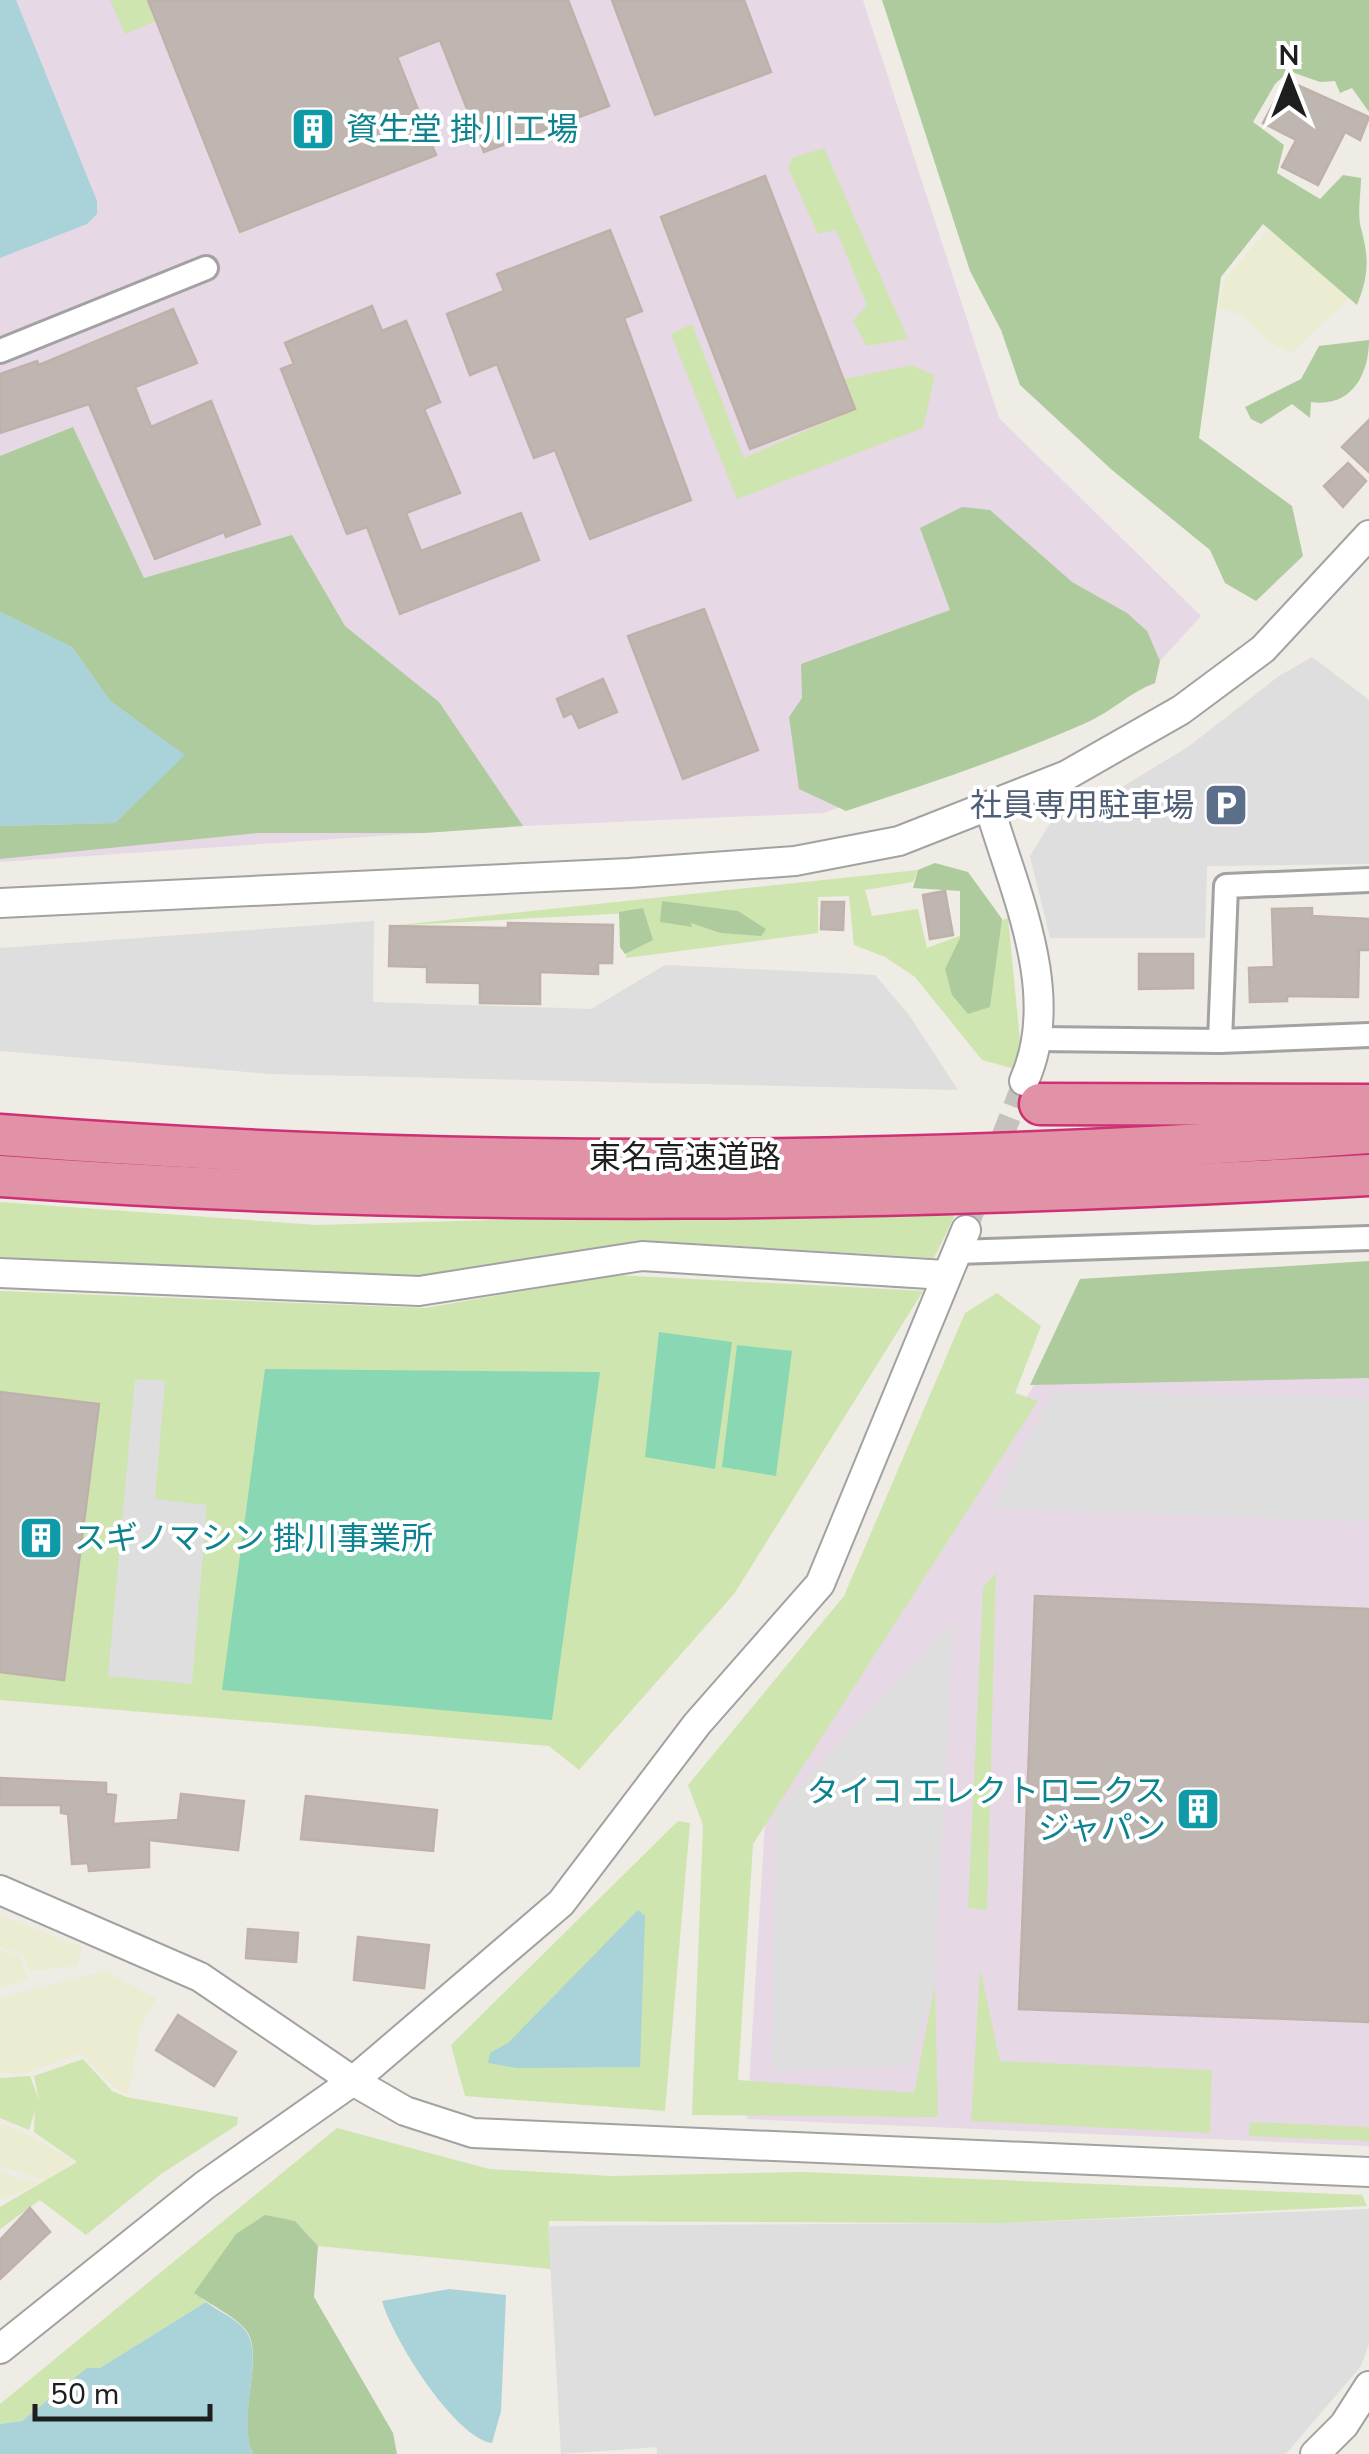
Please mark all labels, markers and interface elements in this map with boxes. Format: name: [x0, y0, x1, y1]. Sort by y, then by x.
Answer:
north arrow: [1239, 30, 1339, 130]
text: N: [1279, 37, 1299, 75]
building icon: 資生堂 掛川工場: [290, 106, 336, 152]
place label: 資生堂 掛川工場: [346, 108, 578, 151]
parking icon: 社員専用駐車場: [1203, 782, 1249, 828]
place label: 社員専用駐車場: [970, 784, 1194, 827]
street label: 東名高速道路: [589, 1136, 781, 1179]
building icon: スギノマシン 掛川事業所: [18, 1515, 64, 1561]
place label: スギノマシン 掛川事業所: [74, 1517, 433, 1560]
place label: タイコ エレクトロニクス ジャパン: [807, 1770, 1166, 1850]
building icon: タイコ エレクトロニクス ジャパン: [1175, 1786, 1221, 1832]
scale bar: [35, 2359, 210, 2421]
text: 50 m: [50, 2374, 119, 2415]

